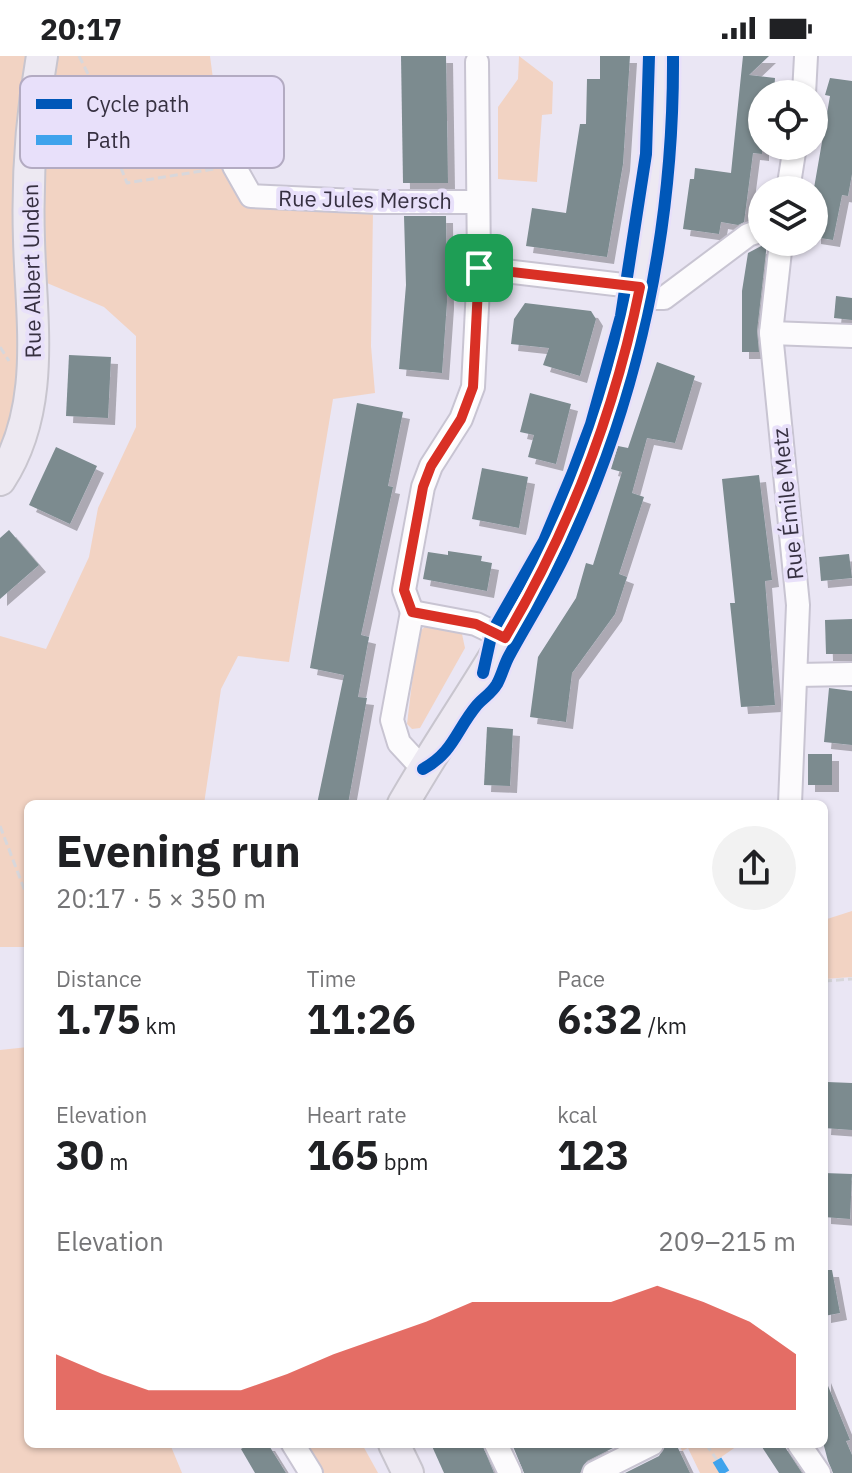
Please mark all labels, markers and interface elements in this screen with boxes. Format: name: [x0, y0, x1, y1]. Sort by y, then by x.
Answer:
text: 20:17: [40, 9, 122, 48]
legend: [20, 76, 284, 168]
map controls: [748, 80, 828, 256]
button: locate: [748, 80, 828, 160]
text: Cycle path: [86, 89, 190, 118]
text: Path: [86, 125, 131, 154]
button: layers: [748, 176, 828, 256]
street label: Rue Albert Unden: [15, 183, 47, 359]
street label: Rue Jules Mersch: [278, 183, 452, 215]
pin: [445, 234, 513, 302]
icon: arrive: [457, 246, 501, 290]
street label: Rue Émile Metz: [765, 427, 809, 581]
text: Evening run: [56, 822, 301, 879]
button: share: [712, 826, 796, 910]
text: 20:17 · 5 × 350 m: [56, 881, 266, 915]
text: Distance: [56, 964, 142, 993]
text: Time: [307, 964, 356, 993]
text: Pace: [557, 964, 605, 993]
text: 1.75: [56, 993, 140, 1045]
text: 11:26: [307, 993, 416, 1045]
text: 6:32: [557, 993, 643, 1045]
text: km: [140, 1011, 176, 1040]
text: /km: [643, 1011, 687, 1040]
text: Elevation: [56, 1100, 147, 1129]
text: Heart rate: [307, 1100, 407, 1129]
text: kcal: [557, 1100, 597, 1129]
text: 30: [56, 1129, 104, 1181]
text: 165: [307, 1129, 379, 1181]
text: 123: [557, 1129, 629, 1181]
text: m: [104, 1147, 128, 1176]
text: bpm: [379, 1147, 429, 1176]
text: Elevation: [56, 1224, 164, 1258]
text: 209–215 m: [658, 1224, 796, 1258]

